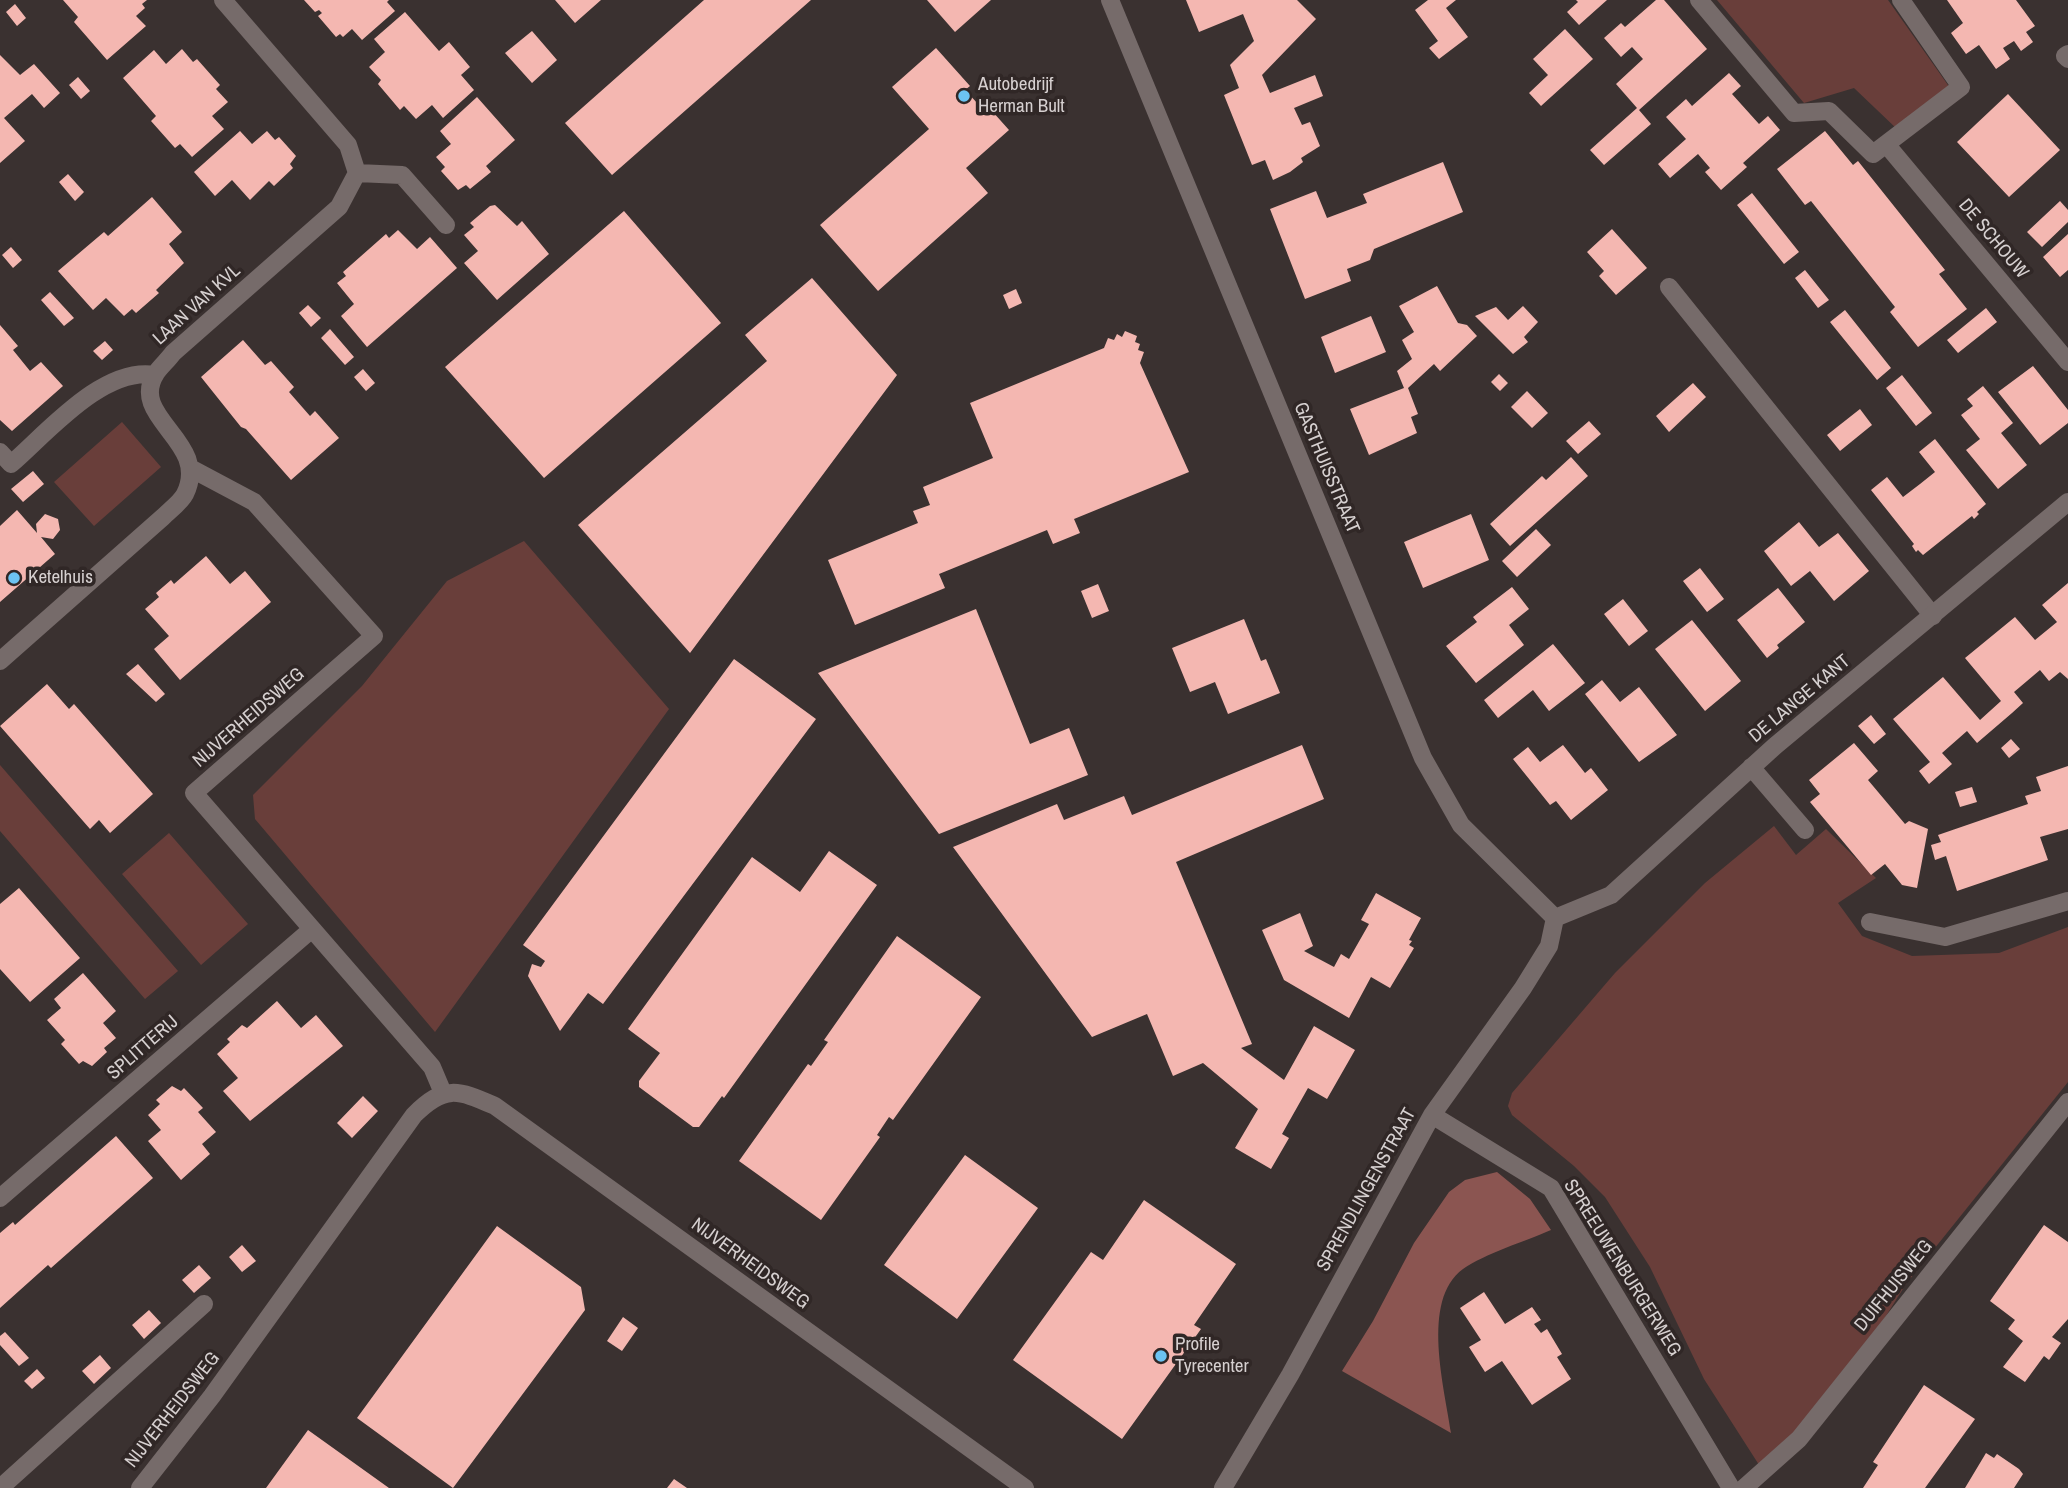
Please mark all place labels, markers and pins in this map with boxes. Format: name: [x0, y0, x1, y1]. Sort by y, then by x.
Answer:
place label: Autobedrijf Herman Bult: [978, 74, 1065, 118]
marker: Autobedrijf Herman Bult: [956, 88, 972, 104]
place label: Ketelhuis: [28, 567, 93, 589]
marker: Ketelhuis: [6, 570, 22, 586]
place label: Profile Tyrecenter: [1175, 1334, 1249, 1378]
marker: Profile Tyrecenter: [1153, 1348, 1169, 1364]

